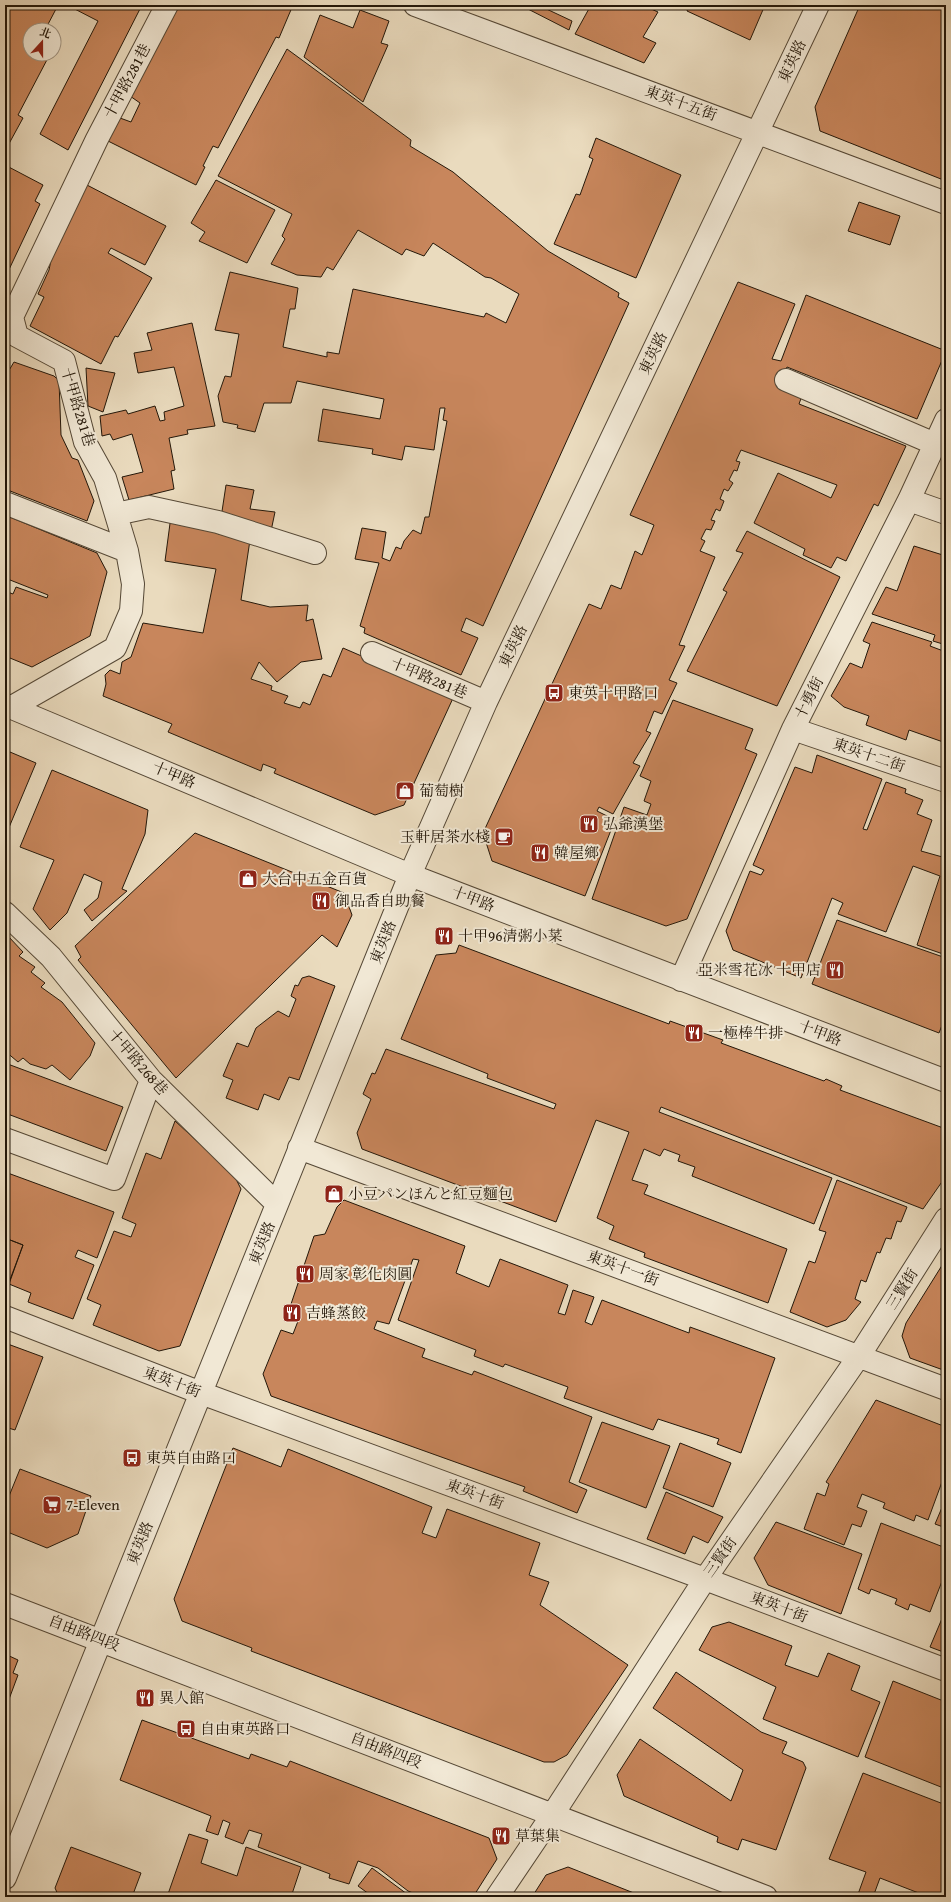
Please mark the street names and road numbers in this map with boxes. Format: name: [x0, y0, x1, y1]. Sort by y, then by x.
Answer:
street label: 東英路: [773, 36, 811, 86]
street label: 十甲路281巷: [98, 40, 155, 122]
street label: 東英十五街: [642, 80, 720, 125]
street label: 東英路: [633, 328, 672, 378]
street label: 十甲路281巷: [56, 365, 100, 449]
street label: 東英路: [493, 621, 532, 671]
street label: 十甲路281巷: [388, 652, 471, 703]
street label: 十勇街: [789, 673, 828, 723]
street label: 東英十二街: [830, 732, 908, 777]
street label: 十甲路: [149, 756, 199, 793]
street label: 十甲路: [448, 881, 498, 916]
street label: 東英路: [364, 917, 401, 967]
street label: 十甲路: [795, 1015, 845, 1050]
street label: 十甲路268巷: [104, 1024, 173, 1099]
street label: 東英路: [243, 1218, 280, 1268]
street label: 東英十一街: [584, 1245, 662, 1290]
street label: 三賢街: [881, 1264, 922, 1313]
street label: 東英十街: [140, 1361, 204, 1402]
street label: 東英十街: [443, 1473, 507, 1514]
street label: 東英路: [121, 1518, 158, 1568]
street label: 三賢街: [698, 1532, 741, 1581]
street label: 東英十街: [747, 1586, 811, 1627]
street label: 自由路四段: [45, 1609, 123, 1656]
street label: 自由路四段: [347, 1726, 425, 1773]

